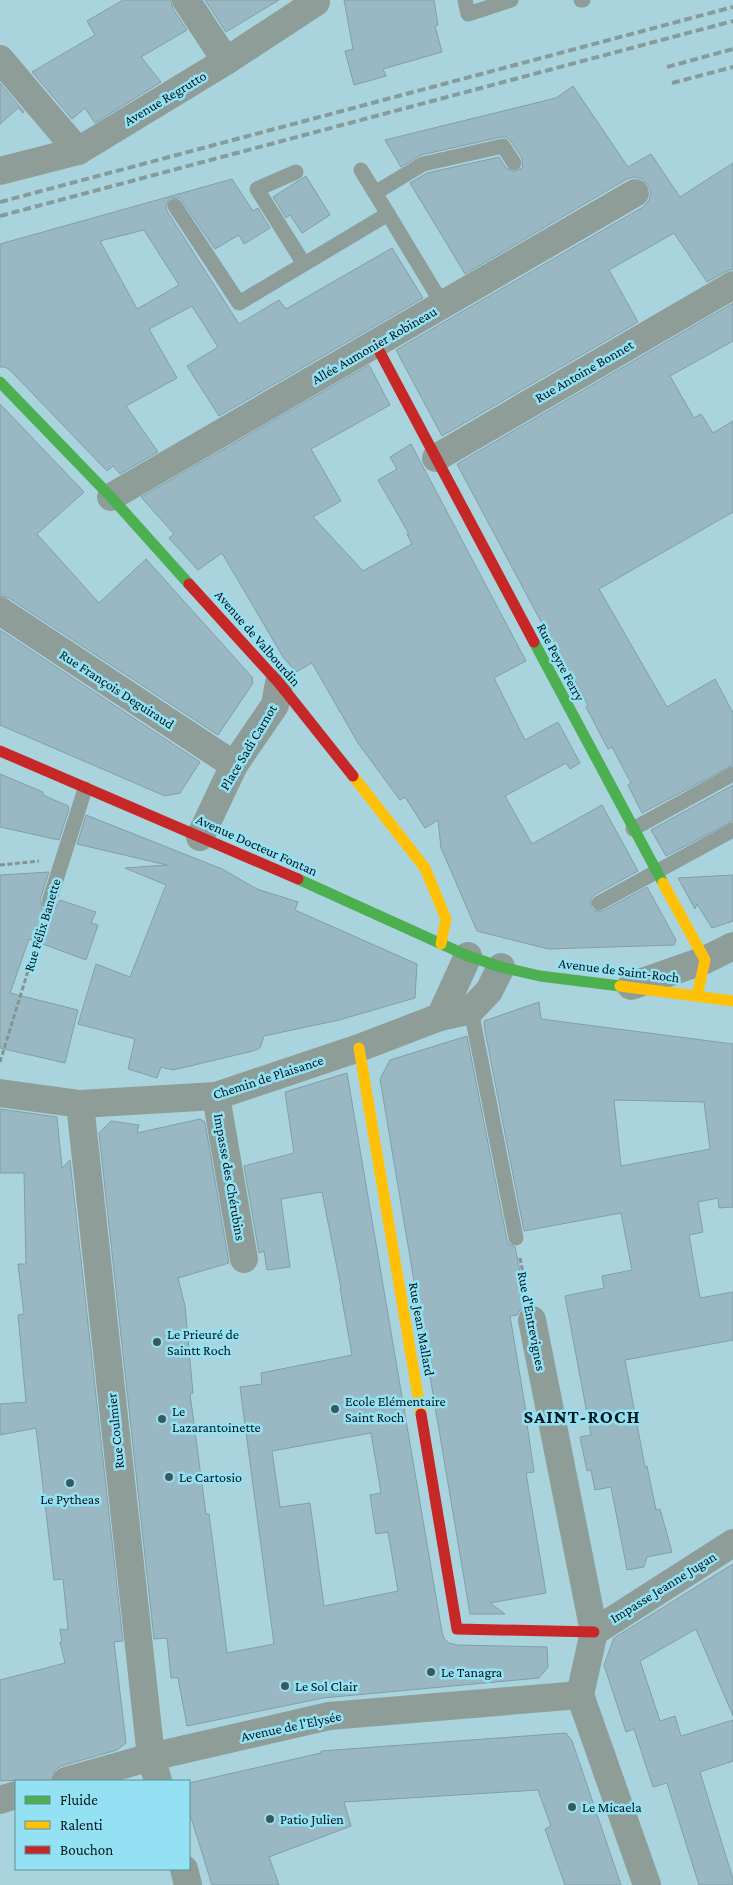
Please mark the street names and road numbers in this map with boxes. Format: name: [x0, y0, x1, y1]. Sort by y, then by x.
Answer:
street label: Avenue Regrutto: [121, 67, 209, 129]
street label: Allée Aumonier Robineau: [309, 302, 440, 387]
street label: Rue Antoine Bonnet: [532, 336, 636, 406]
street label: Avenue de Valbourdin: [212, 587, 304, 690]
street label: Rue Peyre Ferry: [534, 620, 588, 704]
street label: Rue François Deguiraud: [57, 646, 178, 732]
street label: Place Sadi Carnot: [216, 701, 280, 793]
street label: Avenue Docteur Fontan: [194, 811, 321, 879]
street label: Rue Félix Banette: [20, 877, 64, 973]
street label: Avenue de Saint-Roch: [558, 955, 681, 985]
street label: Chemin de Plaisance: [211, 1052, 325, 1102]
street label: Impasse des Chérubins: [211, 1112, 249, 1242]
street label: Rue d'Entrevignes: [515, 1270, 549, 1372]
street label: Rue Jean Mallard: [406, 1281, 438, 1378]
street label: Rue Coulmier: [103, 1392, 127, 1470]
street label: Impasse Jeanne Jugan: [607, 1548, 719, 1626]
street label: Avenue de l'Elysée: [239, 1708, 343, 1744]

